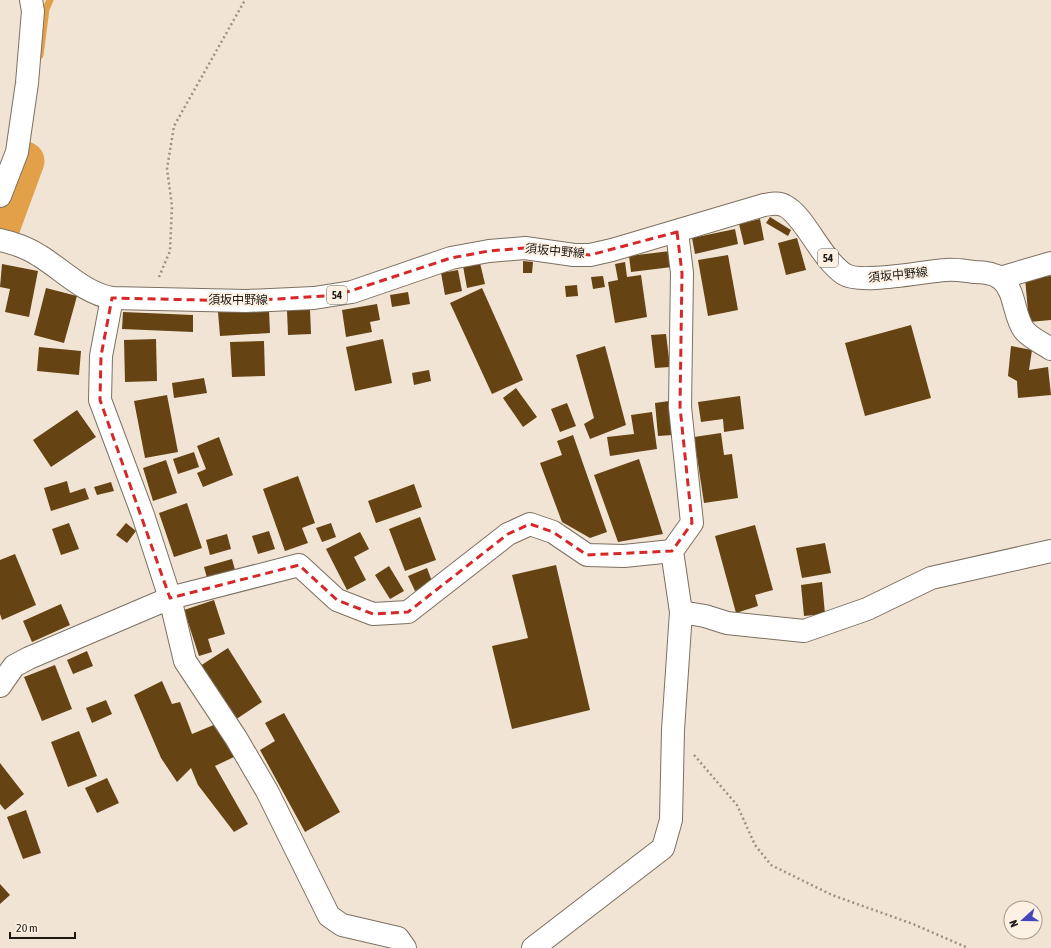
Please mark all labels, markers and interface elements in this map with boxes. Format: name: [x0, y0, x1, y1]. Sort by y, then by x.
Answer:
street label: 須坂中野線: [524, 241, 586, 261]
road number: 54: [818, 249, 838, 267]
street label: 須坂中野線: [867, 265, 929, 285]
road number: 54: [327, 286, 347, 304]
street label: 須坂中野線: [208, 293, 268, 307]
north arrow: [1003, 900, 1043, 940]
scale bar: [10, 914, 75, 940]
text: N: [1007, 918, 1020, 929]
text: 20 m: [16, 921, 38, 935]

